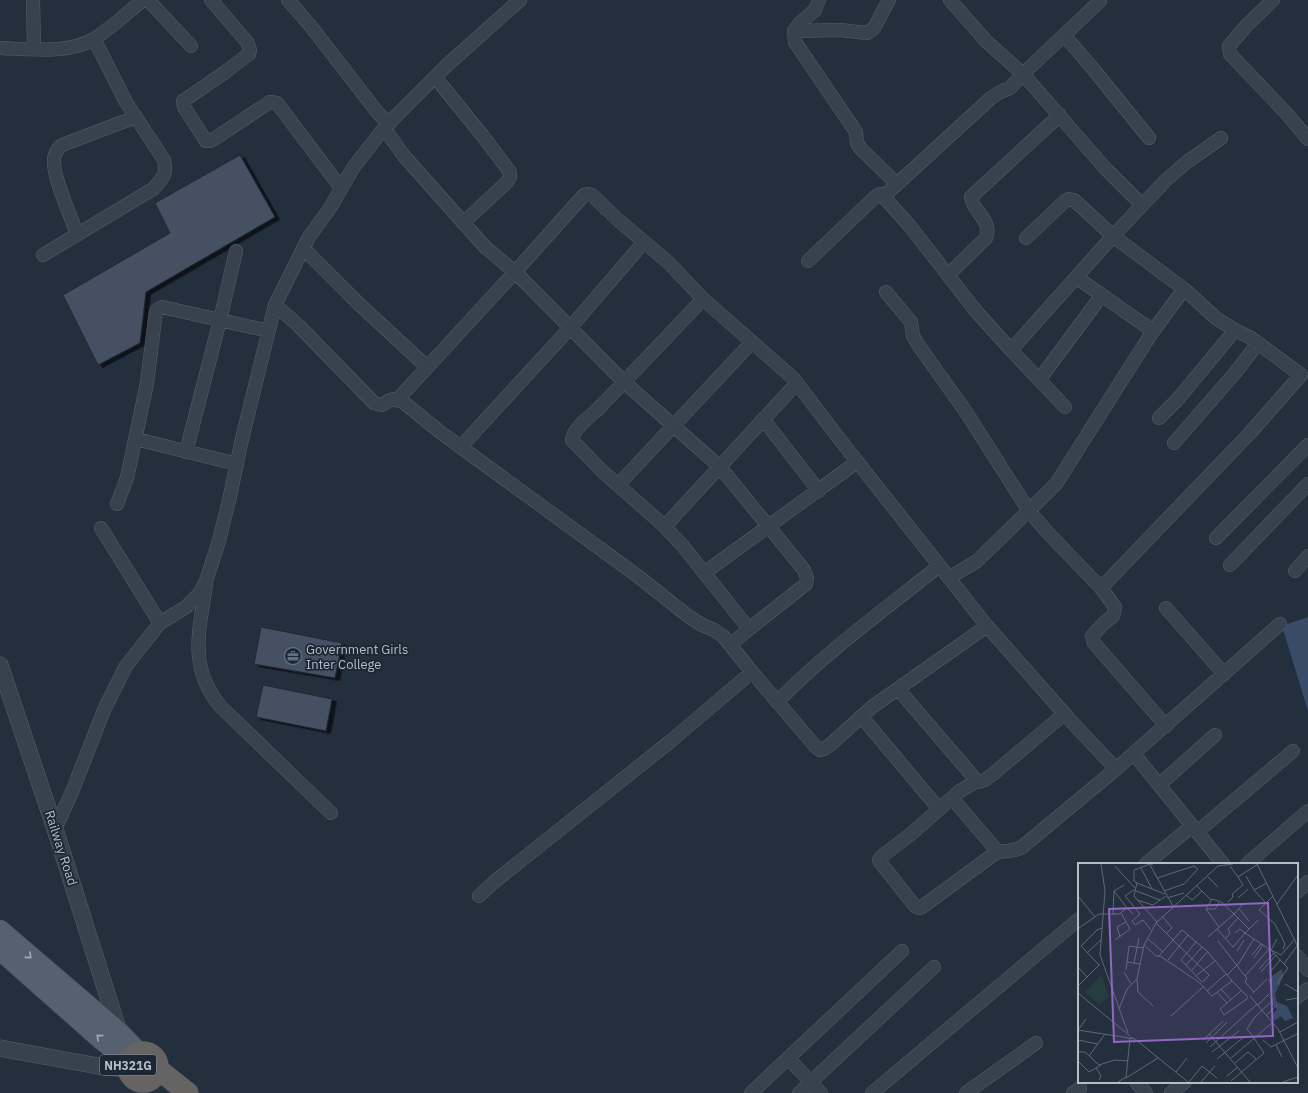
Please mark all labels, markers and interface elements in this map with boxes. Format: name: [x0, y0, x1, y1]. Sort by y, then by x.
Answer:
place label: Government Girls Inter College: [306, 641, 408, 673]
office icon: Government Girls Inter College: [283, 646, 303, 666]
street label: Railway Road: [41, 808, 81, 888]
inset map: [1078, 863, 1298, 1083]
one-way arrow: [25, 951, 32, 958]
one-way arrow: [96, 1034, 103, 1041]
road number: NH321G: [100, 1055, 156, 1075]

